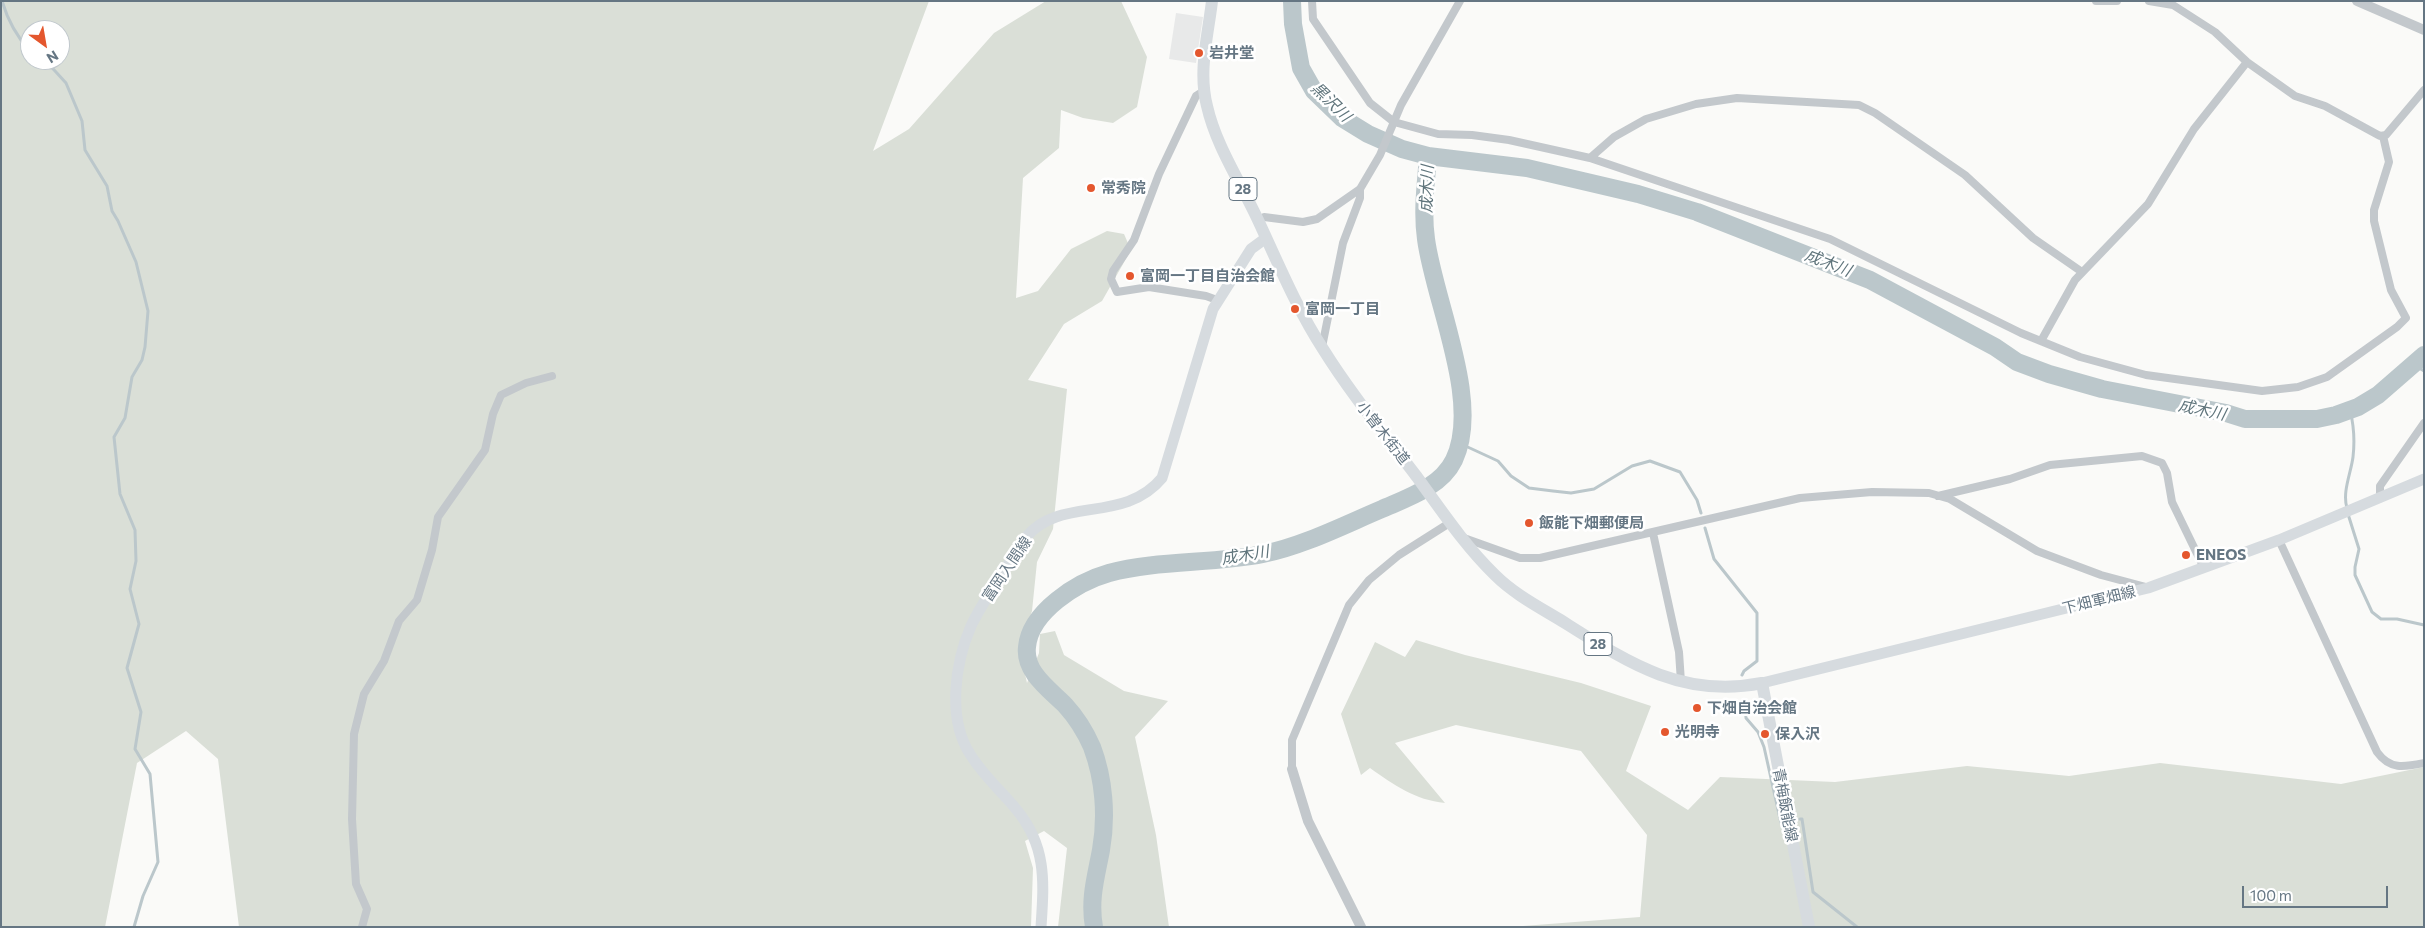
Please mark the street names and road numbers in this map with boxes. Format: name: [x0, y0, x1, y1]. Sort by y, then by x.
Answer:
road number: 28: [1229, 178, 1257, 200]
street label: 小曽木街道: [1353, 398, 1413, 468]
street label: 富岡入間線: [979, 533, 1035, 605]
street label: 下畑軍畑線: [2060, 582, 2138, 618]
road number: 28: [1584, 633, 1612, 656]
street label: 青梅飯能線: [1769, 766, 1801, 844]

